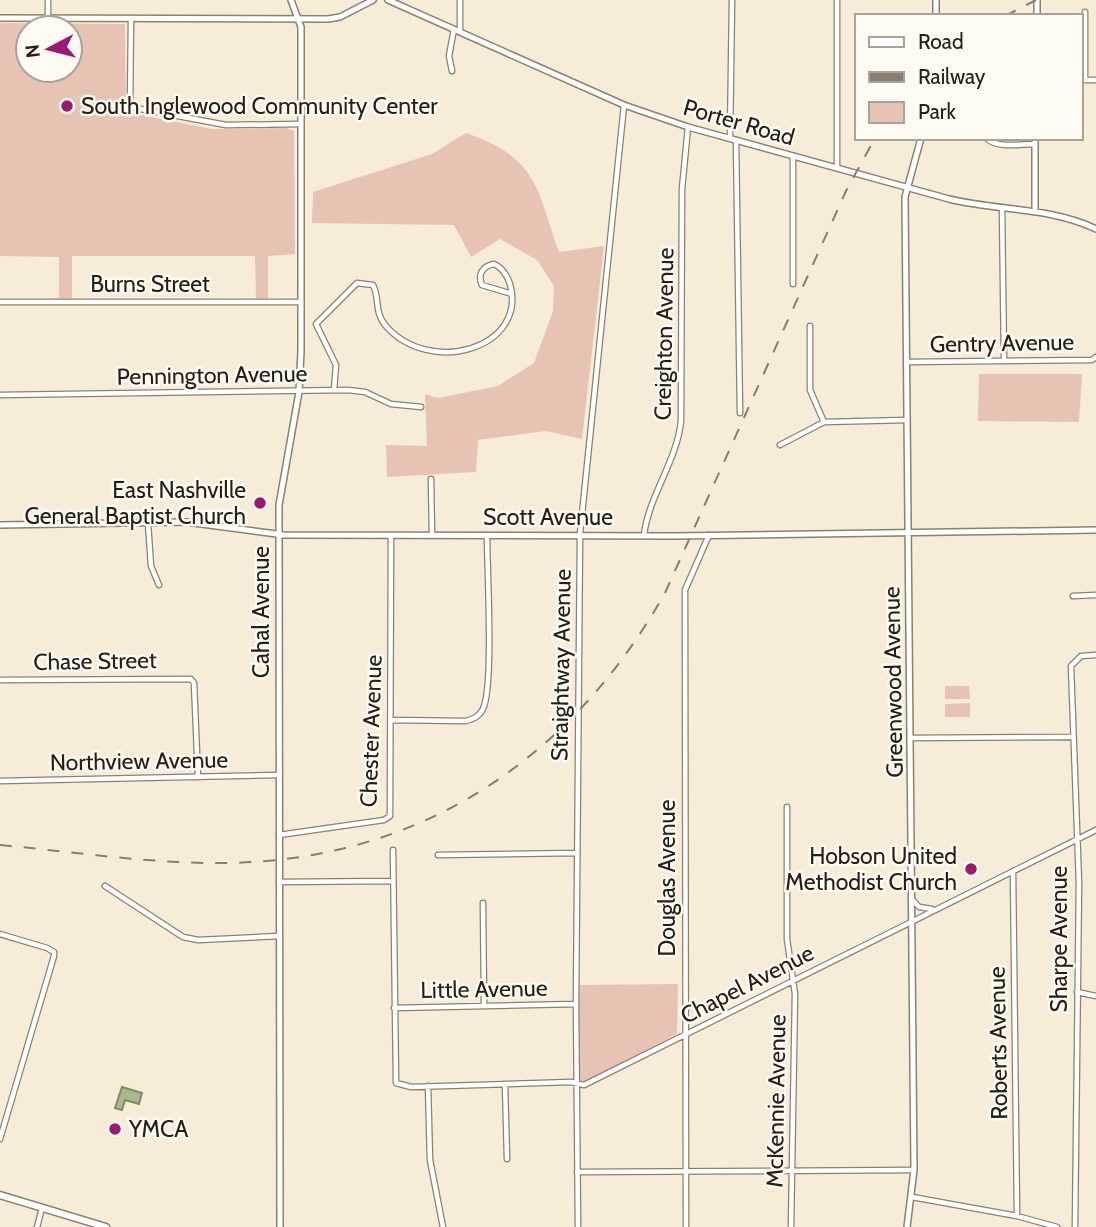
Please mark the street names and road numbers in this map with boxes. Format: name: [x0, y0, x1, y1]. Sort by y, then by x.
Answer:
street label: Porter Road: [680, 93, 798, 151]
street label: Creighton Avenue: [648, 247, 680, 421]
street label: Burns Street: [90, 270, 210, 298]
street label: Gentry Avenue: [930, 328, 1075, 358]
street label: Pennington Avenue: [116, 359, 308, 391]
street label: Scott Avenue: [483, 503, 613, 531]
street label: Cahal Avenue: [247, 546, 275, 678]
street label: Straightway Avenue: [545, 568, 577, 761]
street label: Greenwood Avenue: [877, 586, 909, 778]
street label: Chase Street: [33, 646, 157, 676]
street label: Chester Avenue: [354, 654, 388, 808]
street label: Northview Avenue: [50, 745, 229, 777]
street label: Douglas Avenue: [653, 799, 681, 956]
street label: Sharpe Avenue: [1045, 865, 1073, 1012]
street label: Chapel Avenue: [676, 938, 819, 1030]
street label: Roberts Avenue: [983, 966, 1013, 1120]
street label: Little Avenue: [420, 974, 548, 1004]
street label: McKennie Avenue: [760, 1014, 792, 1188]

